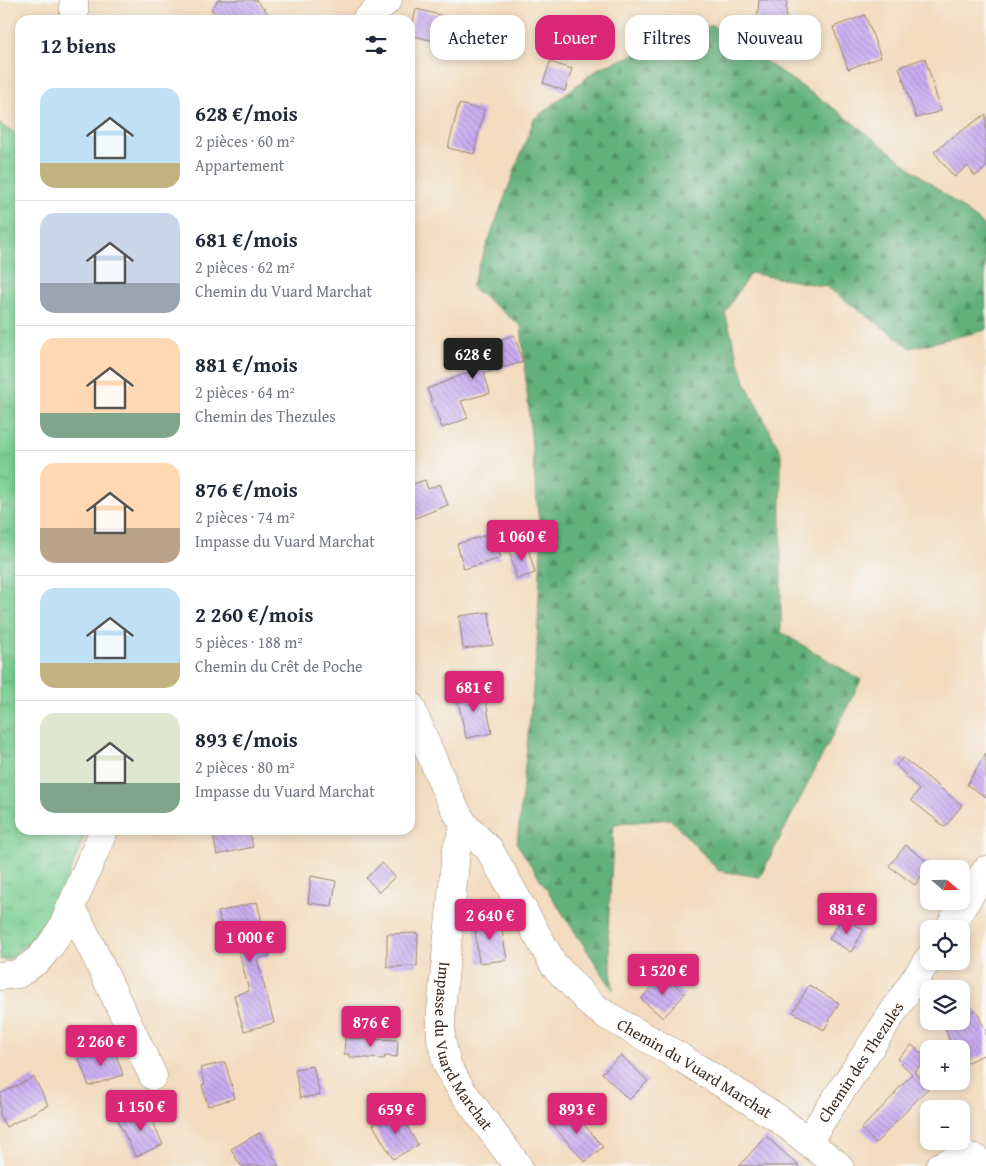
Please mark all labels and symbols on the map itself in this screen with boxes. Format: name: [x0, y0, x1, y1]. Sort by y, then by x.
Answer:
pin: 628 €: [438, 338, 508, 380]
pin: 1 060 €: [476, 520, 568, 562]
pin: 681 €: [439, 670, 509, 713]
north arrow: [920, 860, 970, 910]
pin: 881 €: [812, 892, 882, 935]
pin: 2 640 €: [444, 898, 536, 941]
pin: 1 000 €: [204, 920, 296, 963]
pin: 1 520 €: [617, 954, 709, 996]
street label: Impasse du Vuard Marchat: [429, 961, 499, 1135]
street label: Chemin des Thezules: [812, 996, 909, 1127]
pin: 876 €: [336, 1006, 406, 1048]
street label: Chemin du Vuard Marchat: [613, 1012, 777, 1124]
pin: 2 260 €: [55, 1024, 147, 1067]
pin: 1 150 €: [95, 1090, 187, 1132]
pin: 659 €: [361, 1092, 431, 1135]
pin: 893 €: [542, 1092, 612, 1135]

